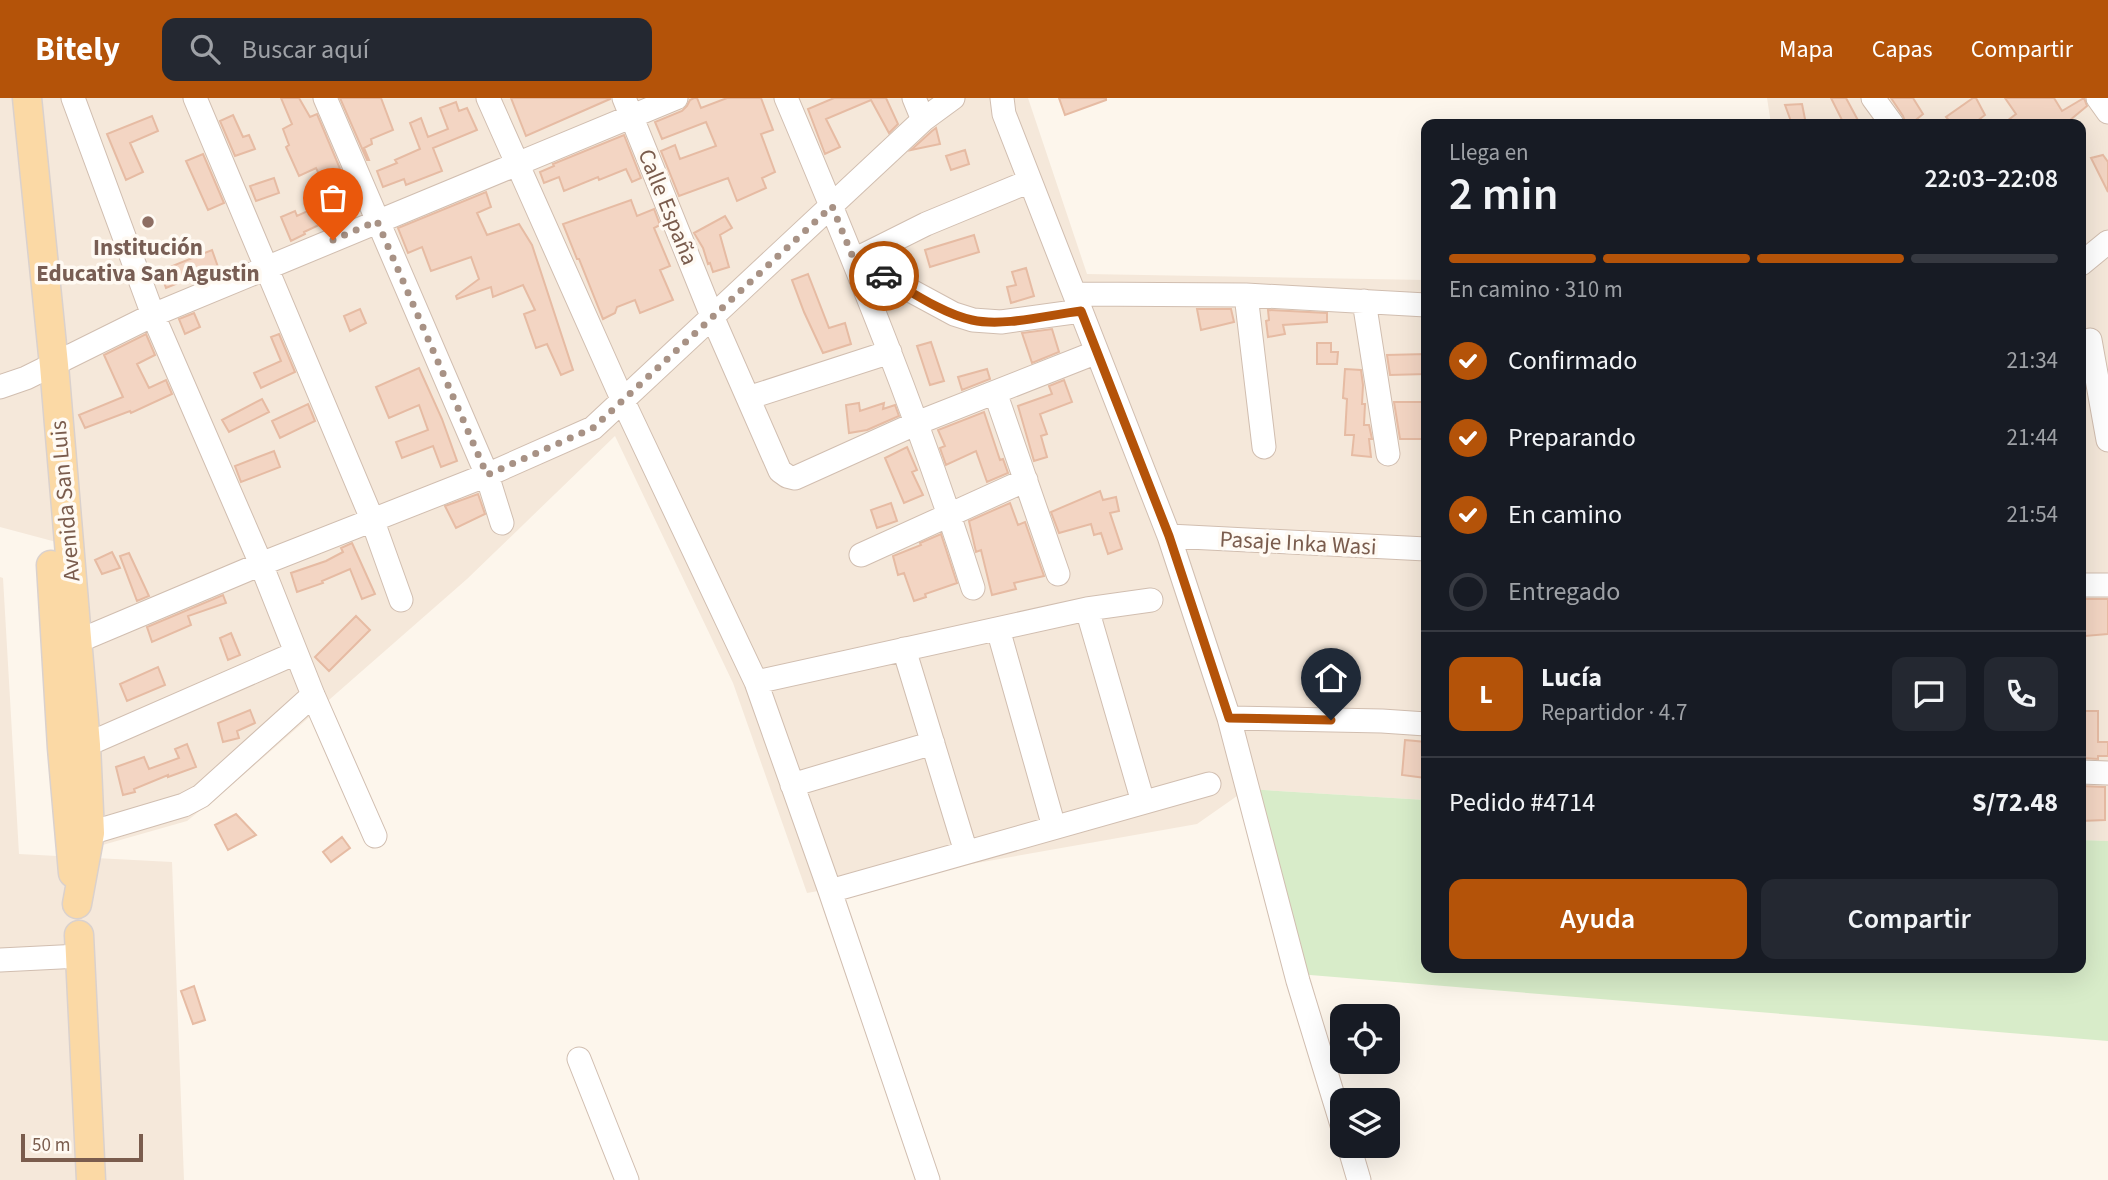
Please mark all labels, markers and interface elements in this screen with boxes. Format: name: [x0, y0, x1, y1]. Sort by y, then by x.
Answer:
search box: [162, 18, 652, 81]
text: Bitely: [35, 26, 120, 73]
icon: search: [186, 30, 224, 68]
text: Buscar aquí: [242, 31, 369, 68]
text: Mapa: [1779, 32, 1834, 67]
text: Capas: [1872, 32, 1933, 67]
text: Compartir: [1971, 32, 2073, 67]
text: Llega en: [1449, 136, 1529, 169]
street label: Calle España: [630, 144, 706, 270]
text: 22:03–22:08: [1925, 160, 2058, 197]
text: 2 min: [1449, 162, 1558, 227]
pin: [303, 168, 363, 240]
icon: bag: [314, 179, 352, 217]
marker: Institución Educativa San Agustin: [140, 214, 156, 230]
place label: Institución Educativa San Agustin: [36, 231, 260, 290]
courier: [849, 241, 919, 311]
icon: car: [865, 257, 903, 295]
text: En camino · 310 m: [1449, 273, 1623, 306]
icon: check: [1449, 342, 1487, 380]
text: Confirmado: [1508, 342, 1637, 379]
text: 21:34: [2007, 344, 2058, 377]
street label: Avenida San Luis: [42, 419, 88, 583]
icon: check: [1449, 419, 1487, 457]
text: Preparando: [1508, 419, 1636, 456]
text: 21:44: [2007, 421, 2058, 454]
icon: check: [1449, 496, 1487, 534]
text: En camino: [1508, 496, 1622, 533]
text: 21:54: [2007, 498, 2058, 531]
street label: Pasaje Inka Wasi: [1219, 522, 1377, 564]
text: Entregado: [1508, 573, 1620, 610]
pin: [1301, 648, 1361, 720]
button: chat: [1892, 657, 1966, 731]
button: phone: [1984, 657, 2058, 731]
icon: home: [1312, 659, 1350, 697]
text: Lucía: [1541, 659, 1602, 696]
text: L: [1479, 676, 1493, 713]
text: Repartidor · 4.7: [1541, 696, 1687, 729]
text: Pedido #4714: [1449, 784, 1595, 821]
text: S/72.48: [1972, 784, 2058, 821]
button: Ayuda: [1449, 879, 1747, 959]
button: Compartir: [1761, 879, 2058, 959]
map controls: [1330, 1004, 1400, 1158]
button: locate: [1330, 1004, 1400, 1074]
button: layers: [1330, 1088, 1400, 1158]
scale bar: [21, 1131, 144, 1163]
text: 50 m: [32, 1132, 70, 1159]

